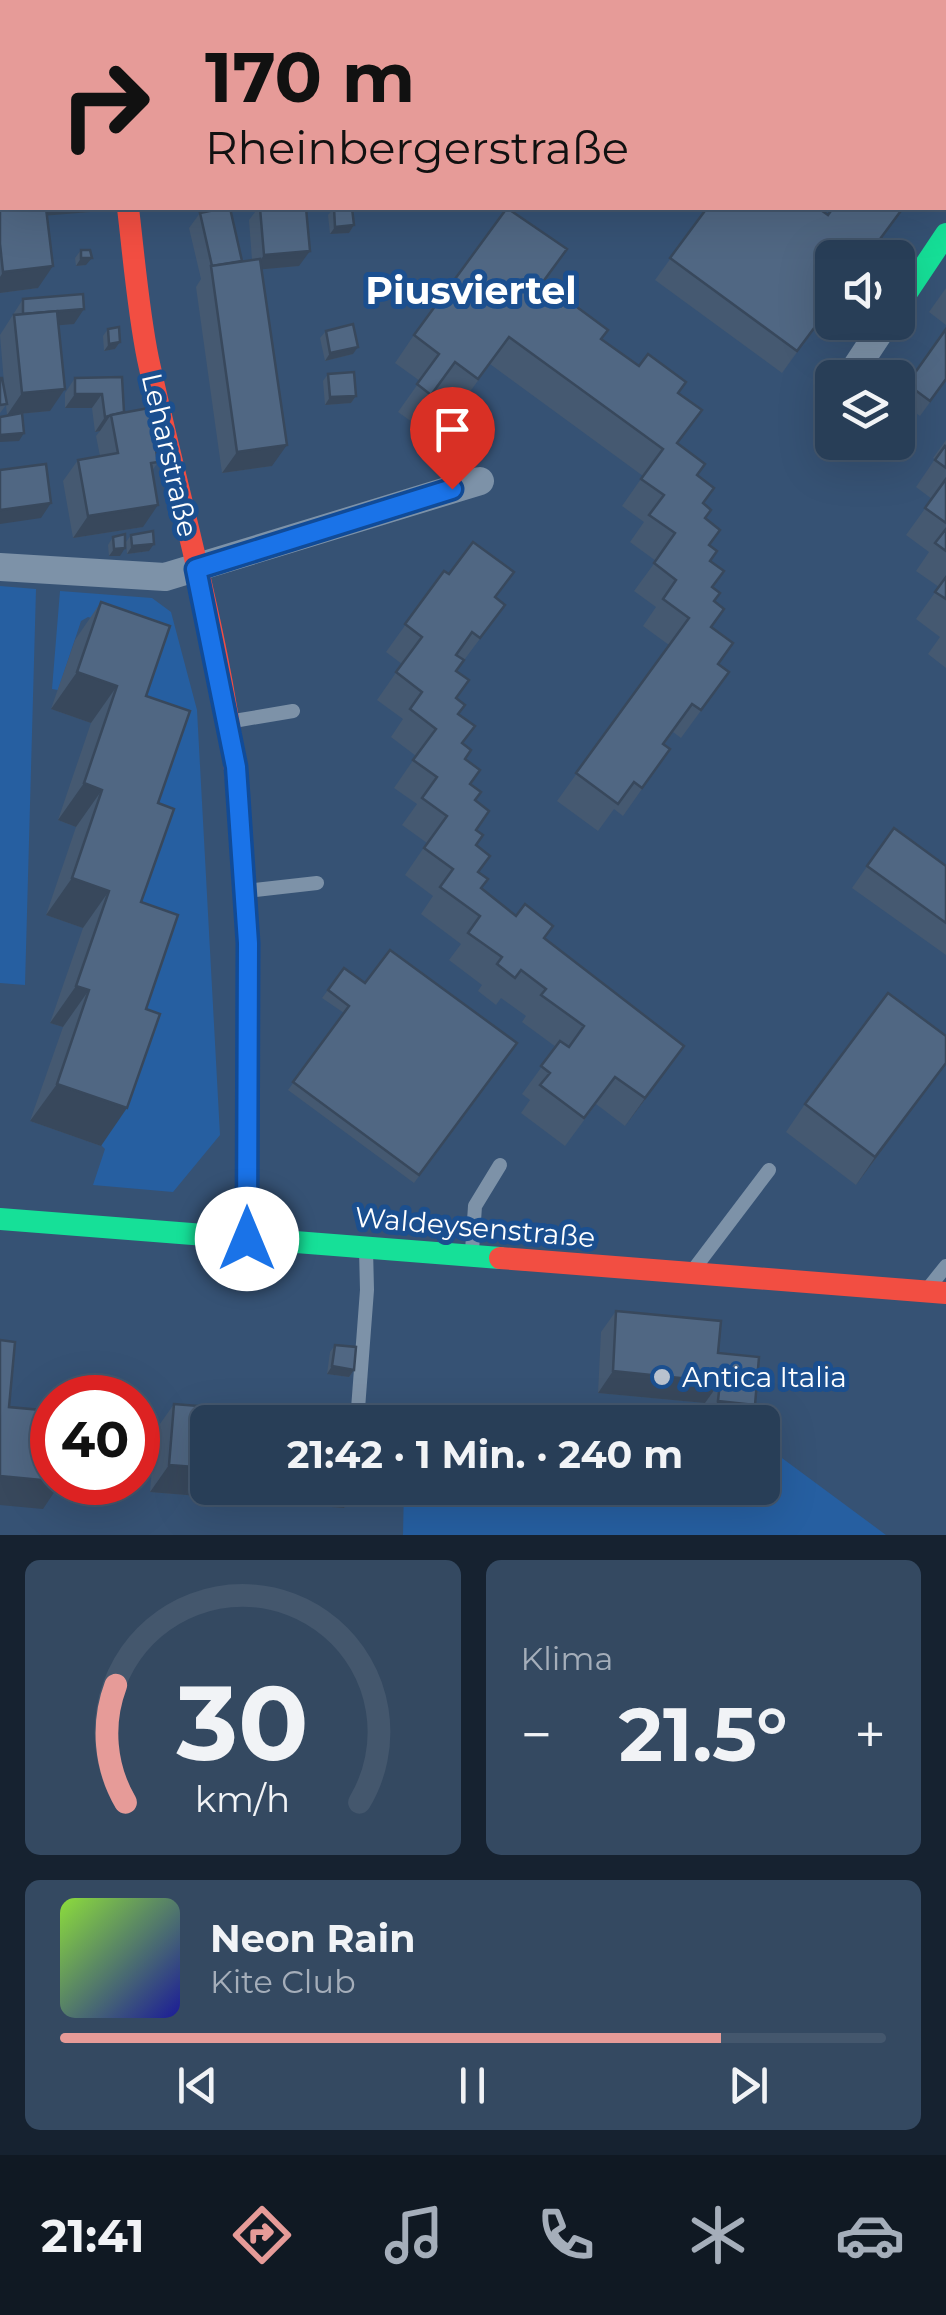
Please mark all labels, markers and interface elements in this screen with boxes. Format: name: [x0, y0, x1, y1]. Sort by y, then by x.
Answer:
text: 170 m: [205, 34, 415, 120]
icon: right: [40, 40, 170, 170]
text: Rheinbergerstraße: [205, 120, 629, 175]
map controls: [815, 240, 915, 460]
button: sound: [815, 240, 915, 340]
district label: Piusviertel: [365, 267, 577, 314]
button: layers: [815, 360, 915, 460]
street label: Leharstraße: [135, 370, 205, 540]
pin: [410, 387, 495, 490]
icon: arrive: [425, 402, 480, 457]
position arrow: [195, 1187, 299, 1291]
street label: Waldeysenstraße: [353, 1200, 597, 1254]
place label: Antica Italia: [682, 1360, 847, 1394]
marker: Antica Italia: [651, 1366, 673, 1388]
speed limit sign: 40: [30, 1375, 160, 1505]
text: 21:42 · 1 Min. · 240 m: [287, 1431, 683, 1478]
text: Klima: [521, 1639, 613, 1678]
text: 30: [176, 1659, 309, 1786]
text: 21.5°: [619, 1688, 788, 1780]
text: −: [521, 1701, 552, 1768]
text: +: [854, 1701, 886, 1768]
text: km/h: [195, 1777, 290, 1821]
text: Neon Rain: [210, 1915, 415, 1962]
text: Kite Club: [210, 1962, 356, 2001]
icon: previous: [170, 2058, 225, 2113]
icon: pause: [445, 2058, 500, 2113]
icon: next: [721, 2058, 776, 2113]
icon: directions: [227, 2200, 297, 2270]
icon: music: [379, 2200, 449, 2270]
icon: phone: [531, 2200, 601, 2270]
icon: climate: [683, 2200, 753, 2270]
icon: car: [835, 2200, 905, 2270]
text: 21:41: [41, 2208, 145, 2263]

